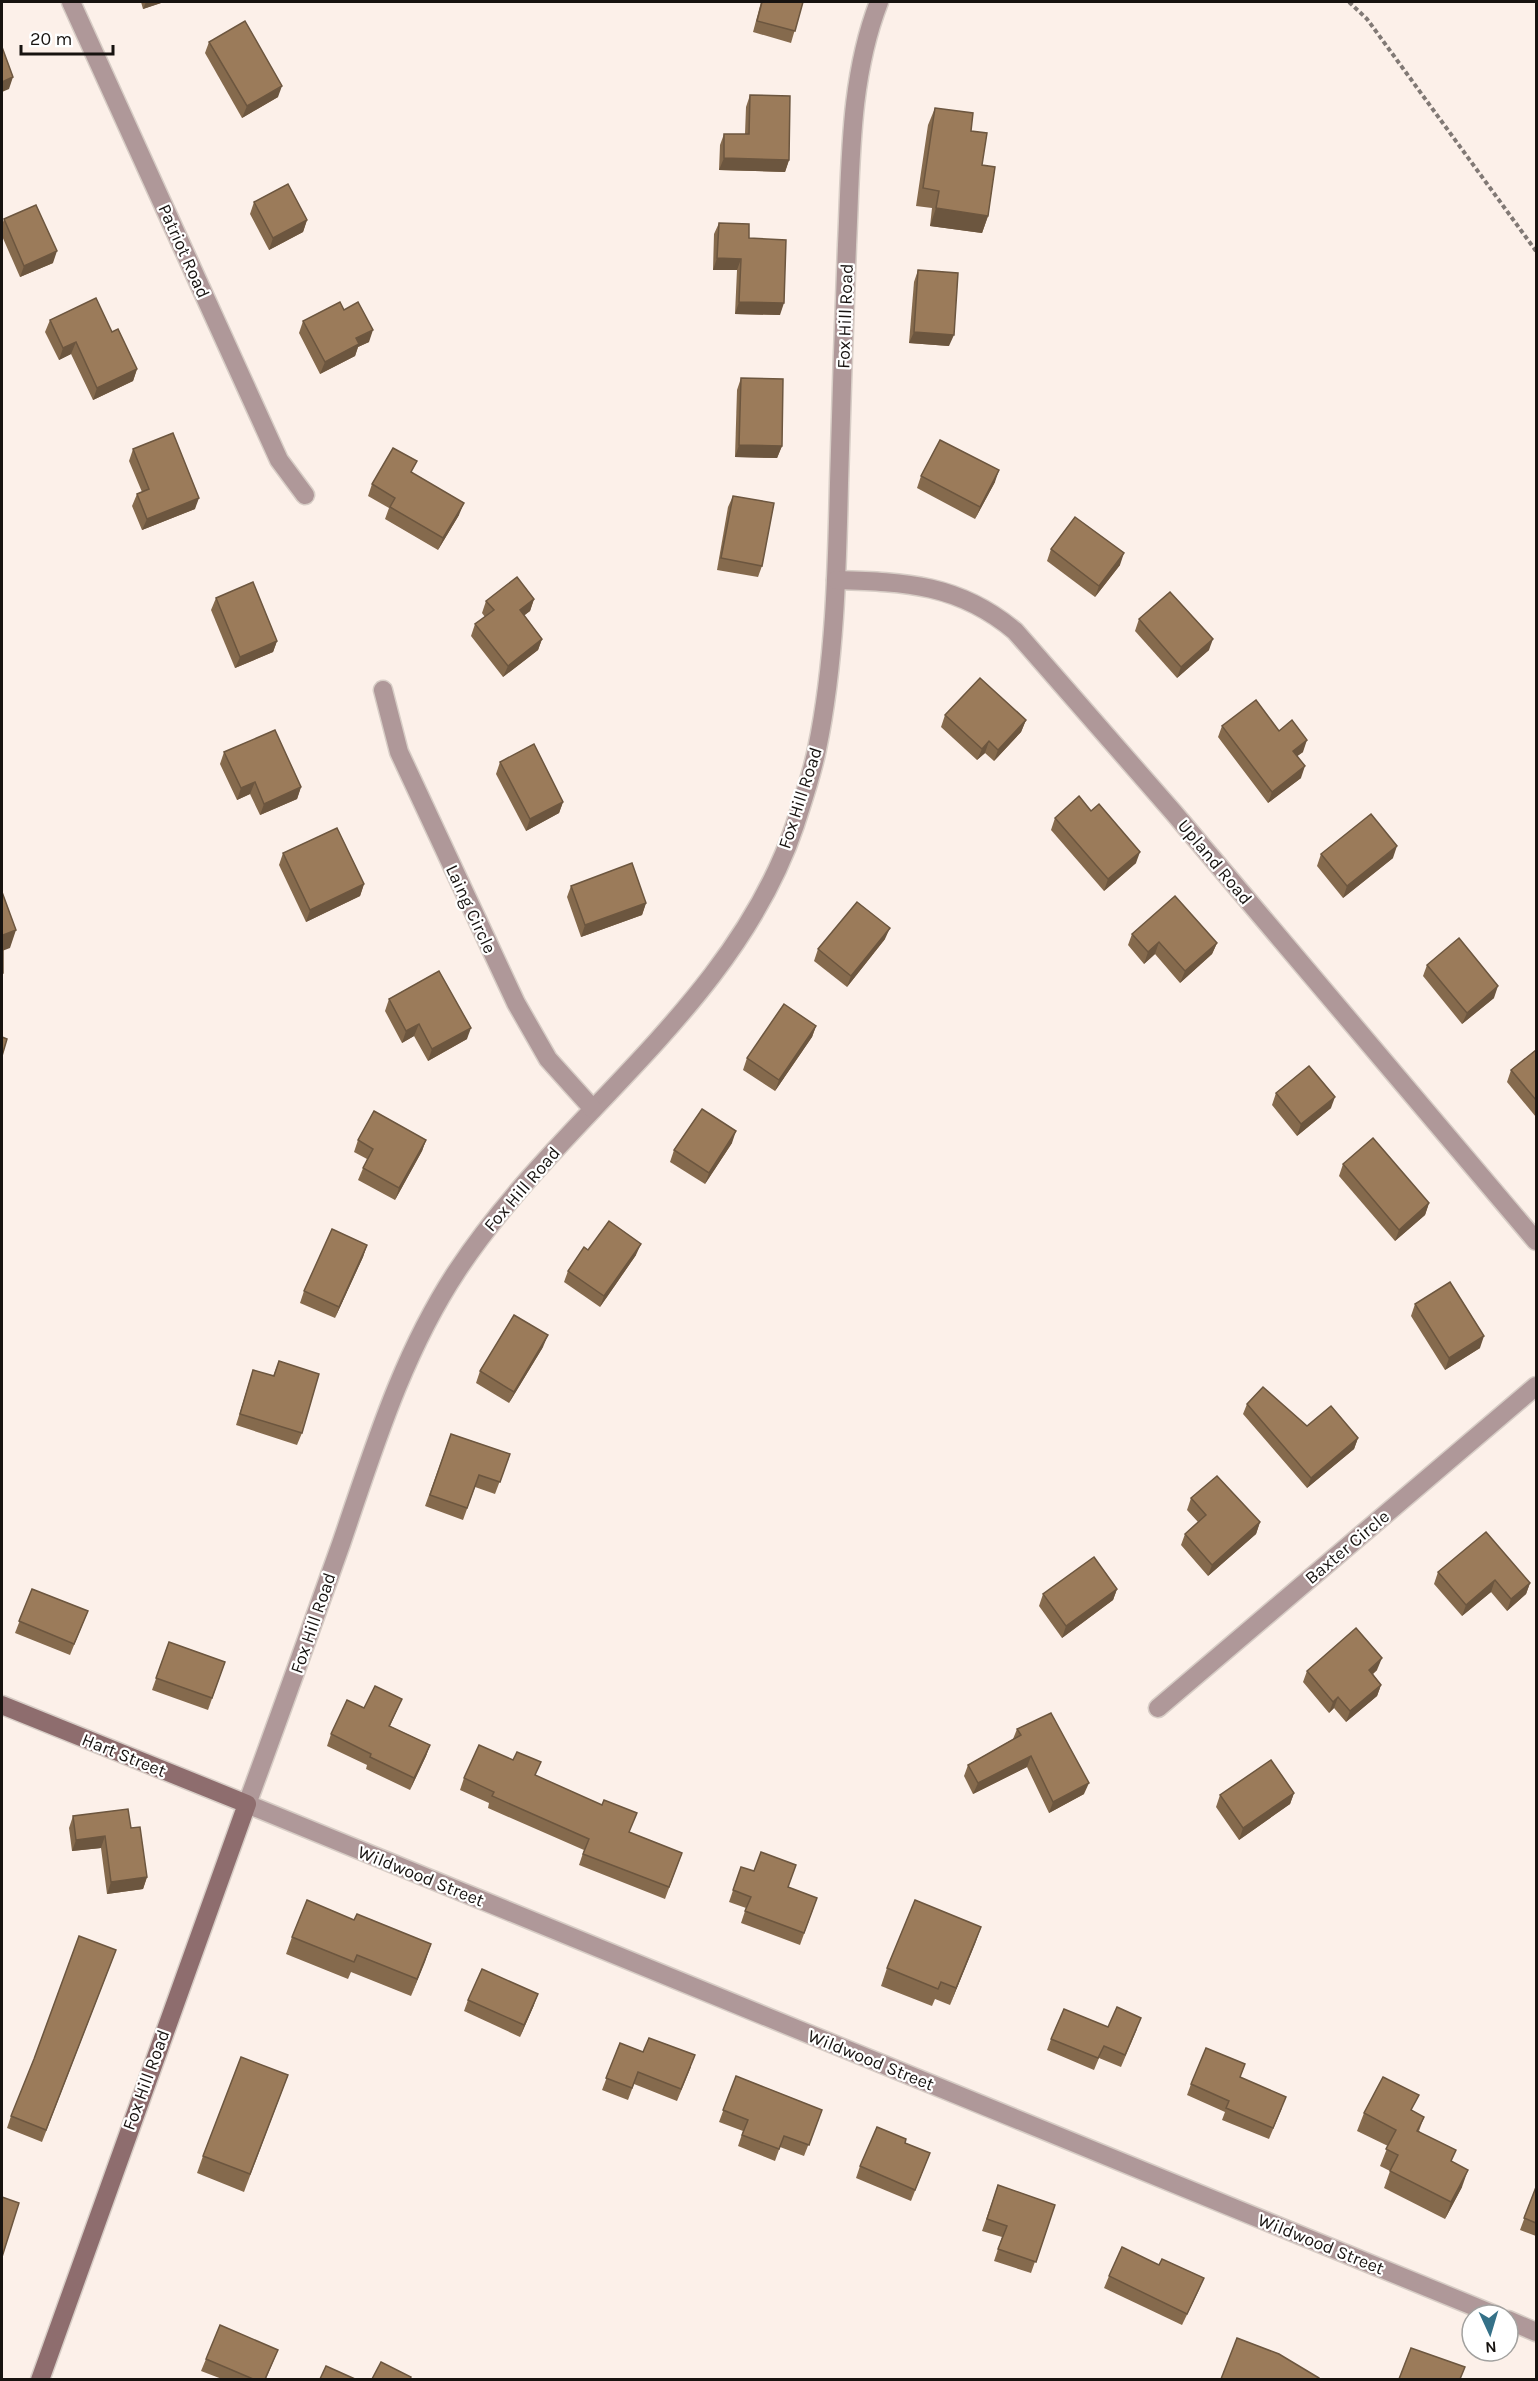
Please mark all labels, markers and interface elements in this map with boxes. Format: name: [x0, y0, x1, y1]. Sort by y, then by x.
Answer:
scale bar: [21, 18, 112, 56]
text: 20 m: [30, 28, 72, 50]
street label: Patriot Road: [153, 200, 215, 302]
street label: Fox Hill Road: [832, 263, 858, 369]
street label: Fox Hill Road: [773, 744, 827, 852]
street label: Upland Road: [1173, 815, 1257, 909]
street label: Laing Circle: [441, 861, 501, 957]
street label: Fox Hill Road: [479, 1142, 565, 1236]
street label: Baxter Circle: [1300, 1505, 1394, 1589]
street label: Fox Hill Road: [285, 1570, 341, 1676]
street label: Hart Street: [79, 1728, 170, 1782]
street label: Wildwood Street: [355, 1841, 488, 1911]
street label: Wildwood Street: [805, 2025, 938, 2095]
street label: Fox Hill Road: [118, 2027, 174, 2133]
street label: Wildwood Street: [1255, 2209, 1388, 2279]
north arrow: [1460, 2303, 1520, 2363]
text: N: [1485, 2338, 1497, 2357]

